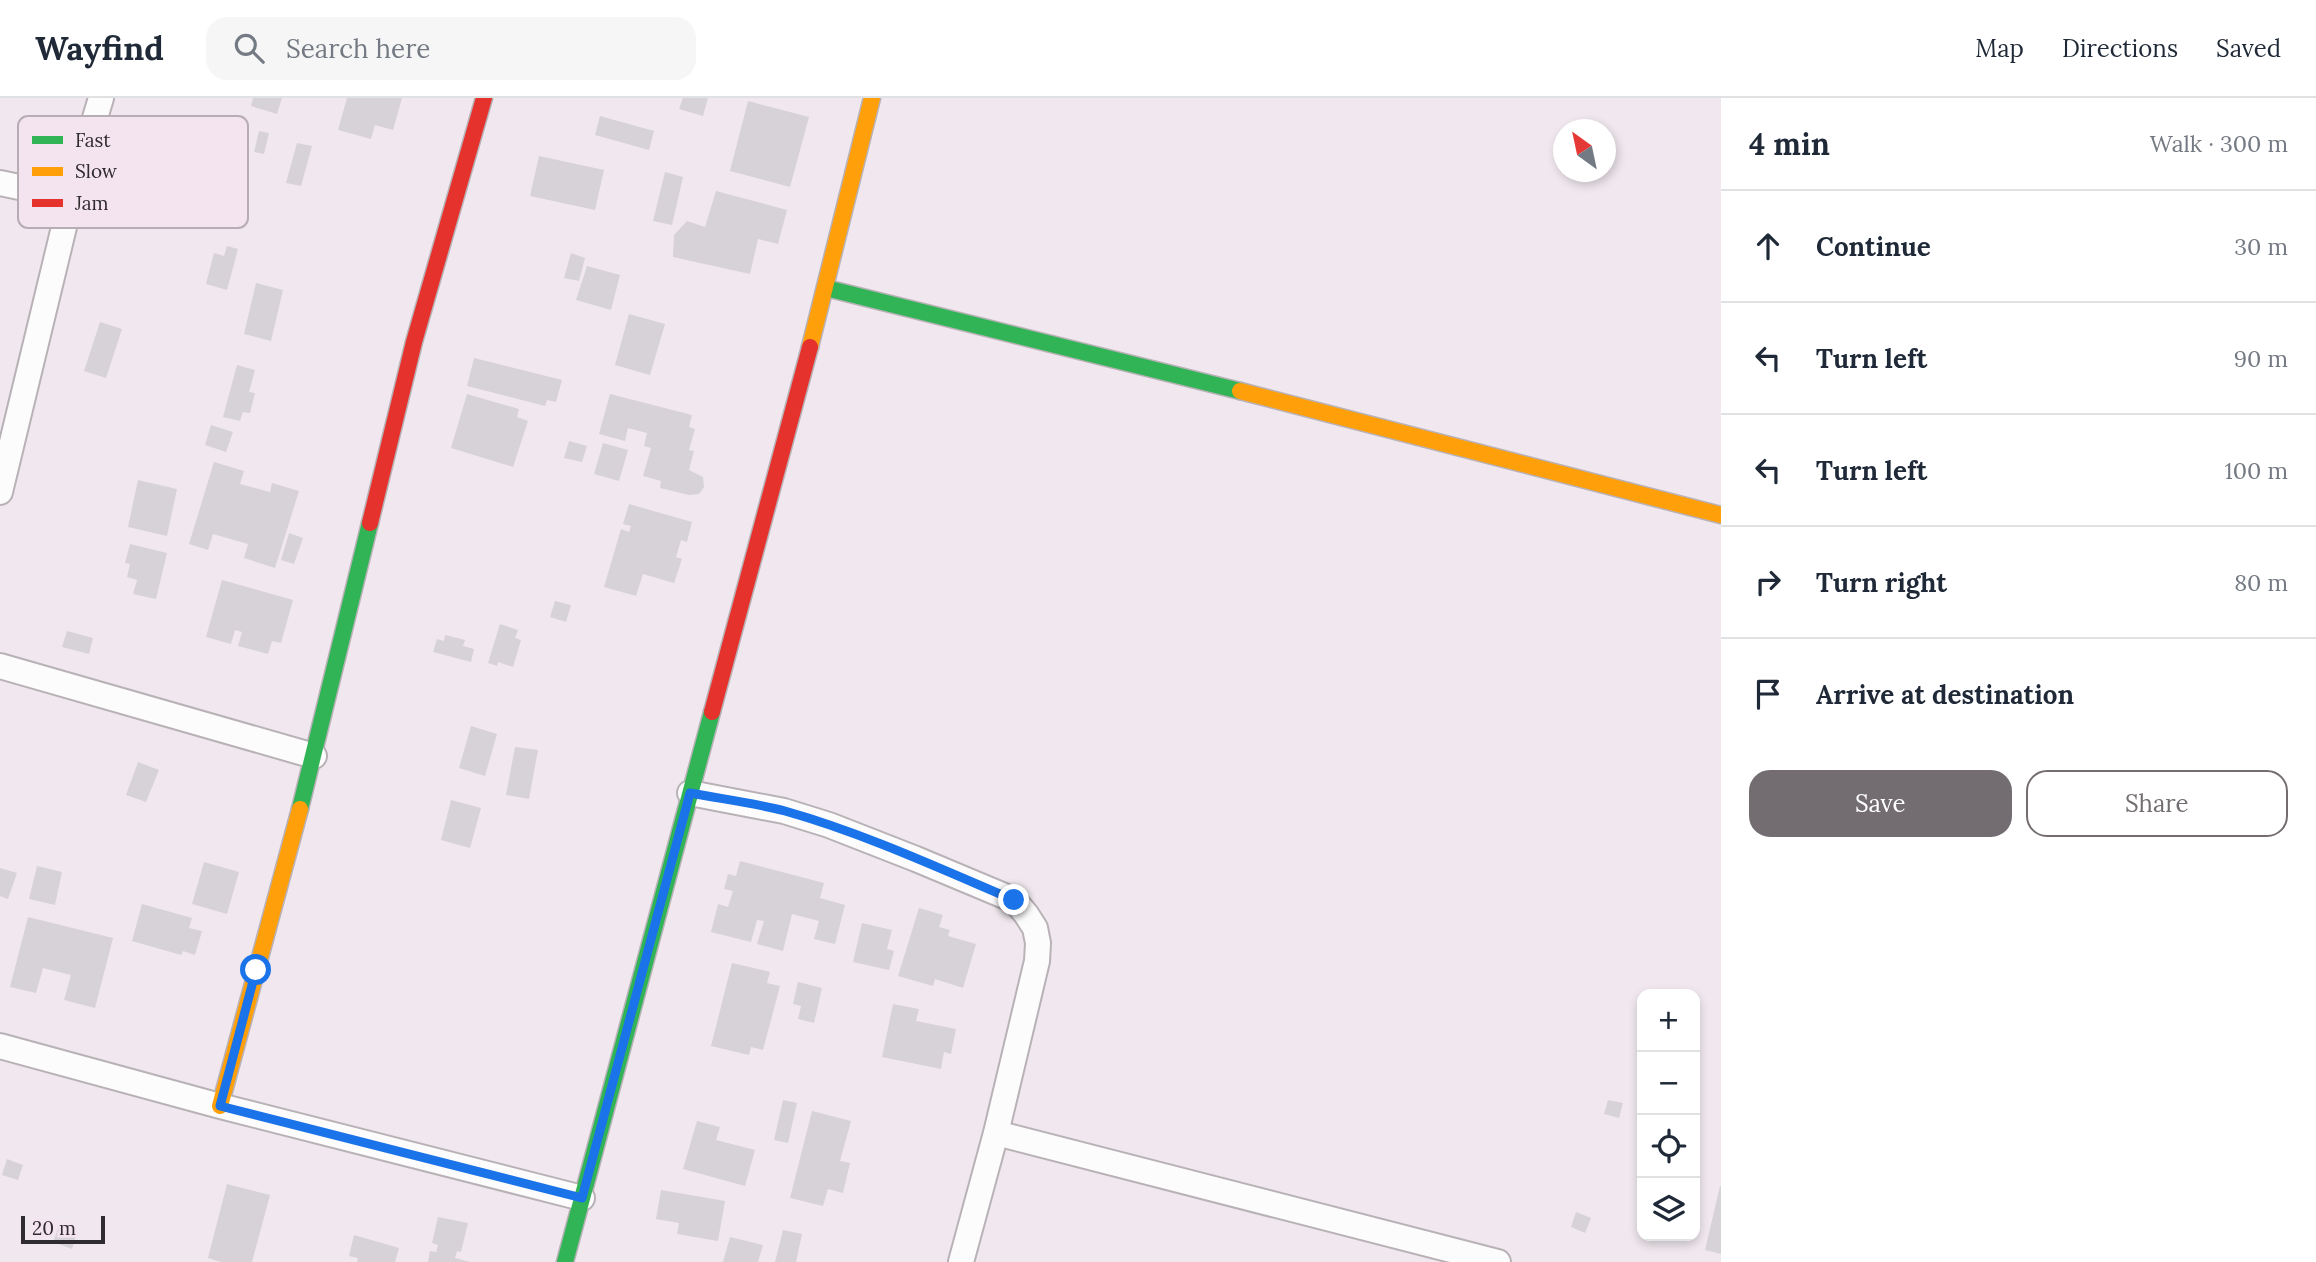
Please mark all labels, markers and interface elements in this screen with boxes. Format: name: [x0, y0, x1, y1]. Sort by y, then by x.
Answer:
search box: [206, 17, 696, 80]
text: Wayfind: [35, 27, 164, 69]
icon: search: [230, 29, 268, 67]
text: Search here: [286, 32, 430, 65]
text: Map: [1975, 33, 2024, 64]
text: Directions: [2062, 33, 2178, 64]
text: Saved: [2216, 33, 2281, 64]
legend: [18, 116, 248, 228]
north arrow: [1553, 119, 1616, 182]
text: 4 min: [1749, 125, 1830, 163]
text: Fast: [75, 128, 111, 152]
text: Walk · 300 m: [2150, 129, 2288, 158]
text: Slow: [75, 159, 118, 183]
text: Jam: [74, 191, 109, 215]
icon: ahead: [1749, 227, 1787, 265]
text: Continue: [1816, 230, 1931, 263]
text: 30 m: [2234, 232, 2288, 261]
icon: left: [1749, 339, 1787, 377]
text: Turn left: [1816, 342, 1927, 375]
text: 90 m: [2234, 344, 2288, 373]
icon: left: [1749, 451, 1787, 489]
text: Turn left: [1816, 454, 1927, 487]
text: 100 m: [2224, 456, 2288, 485]
icon: right: [1749, 563, 1787, 601]
text: Turn right: [1816, 566, 1947, 599]
text: 80 m: [2234, 568, 2288, 597]
icon: arrive: [1749, 675, 1787, 713]
text: Arrive at destination: [1816, 678, 2074, 711]
button: Save: [1749, 770, 2012, 837]
button: Share: [2026, 770, 2288, 837]
route end: [998, 884, 1029, 915]
route start: [240, 954, 271, 985]
map controls: [1637, 989, 1700, 1241]
button: +: [1637, 989, 1700, 1052]
button: −: [1637, 1052, 1700, 1115]
button: locate: [1637, 1115, 1700, 1178]
button: layers: [1637, 1178, 1700, 1241]
scale bar: [21, 1213, 105, 1245]
text: 20 m: [32, 1216, 76, 1240]

